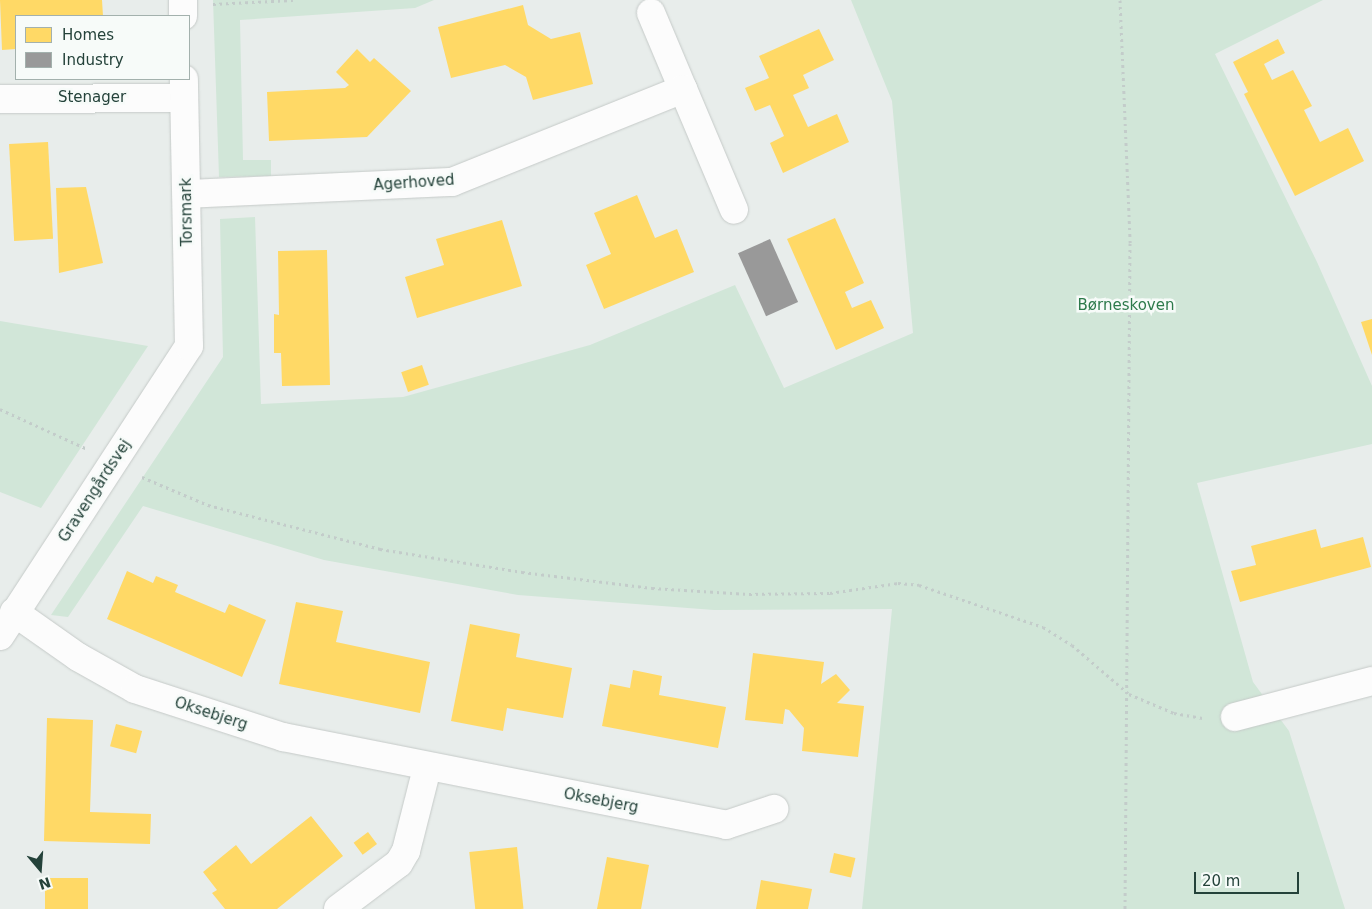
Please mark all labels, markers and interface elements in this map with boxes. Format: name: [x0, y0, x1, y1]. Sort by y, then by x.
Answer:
legend: [15, 15, 190, 80]
text: Homes: [62, 26, 114, 44]
text: Industry: [62, 51, 124, 69]
street label: Stenager: [58, 89, 126, 107]
street label: Agerhoved: [373, 171, 455, 195]
street label: Torsmark: [177, 178, 197, 246]
park label: Børneskoven: [1078, 297, 1174, 315]
street label: Gravengårdsvej: [55, 436, 135, 546]
street label: Oksebjerg: [172, 694, 250, 734]
street label: Oksebjerg: [562, 785, 640, 817]
north arrow: [15, 844, 65, 894]
scale bar: [1197, 862, 1302, 894]
text: 20 m: [1202, 872, 1240, 890]
text: N: [37, 874, 53, 893]

